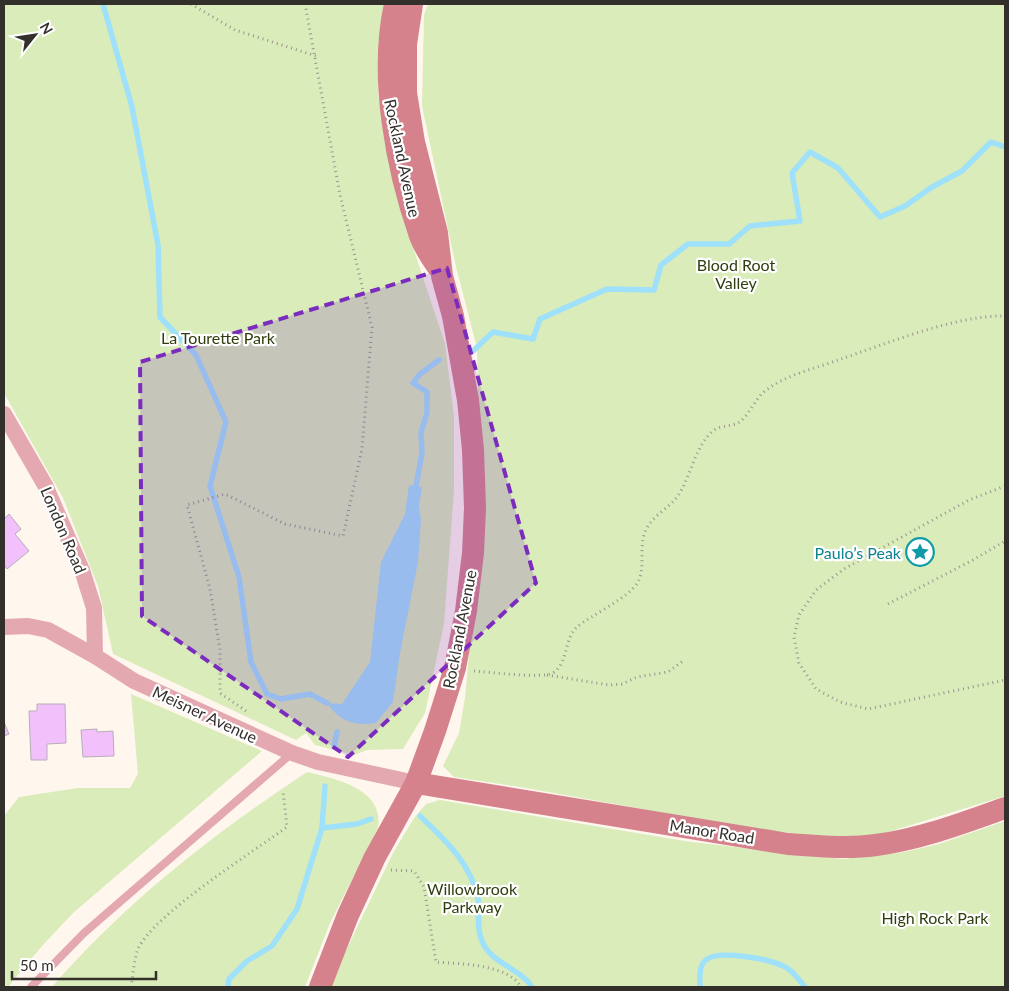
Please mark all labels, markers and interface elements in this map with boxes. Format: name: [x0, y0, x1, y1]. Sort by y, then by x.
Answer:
north arrow: [10, 10, 60, 60]
text: N: [37, 19, 57, 37]
street label: Rockland Avenue: [381, 97, 425, 219]
park label: Blood Root Valley: [697, 255, 775, 292]
park label: La Tourette Park: [161, 328, 276, 347]
street label: London Road: [37, 484, 91, 576]
place icon: Paulo’s Peak: [905, 537, 935, 567]
place label: Paulo’s Peak: [814, 543, 902, 562]
street label: Rockland Avenue: [438, 568, 480, 690]
street label: Meisner Avenue: [150, 681, 260, 747]
street label: Manor Road: [668, 815, 756, 847]
park label: Willowbrook Parkway: [427, 879, 518, 916]
park label: High Rock Park: [882, 908, 989, 927]
scale bar: [12, 948, 156, 980]
text: 50 m: [20, 956, 54, 974]

